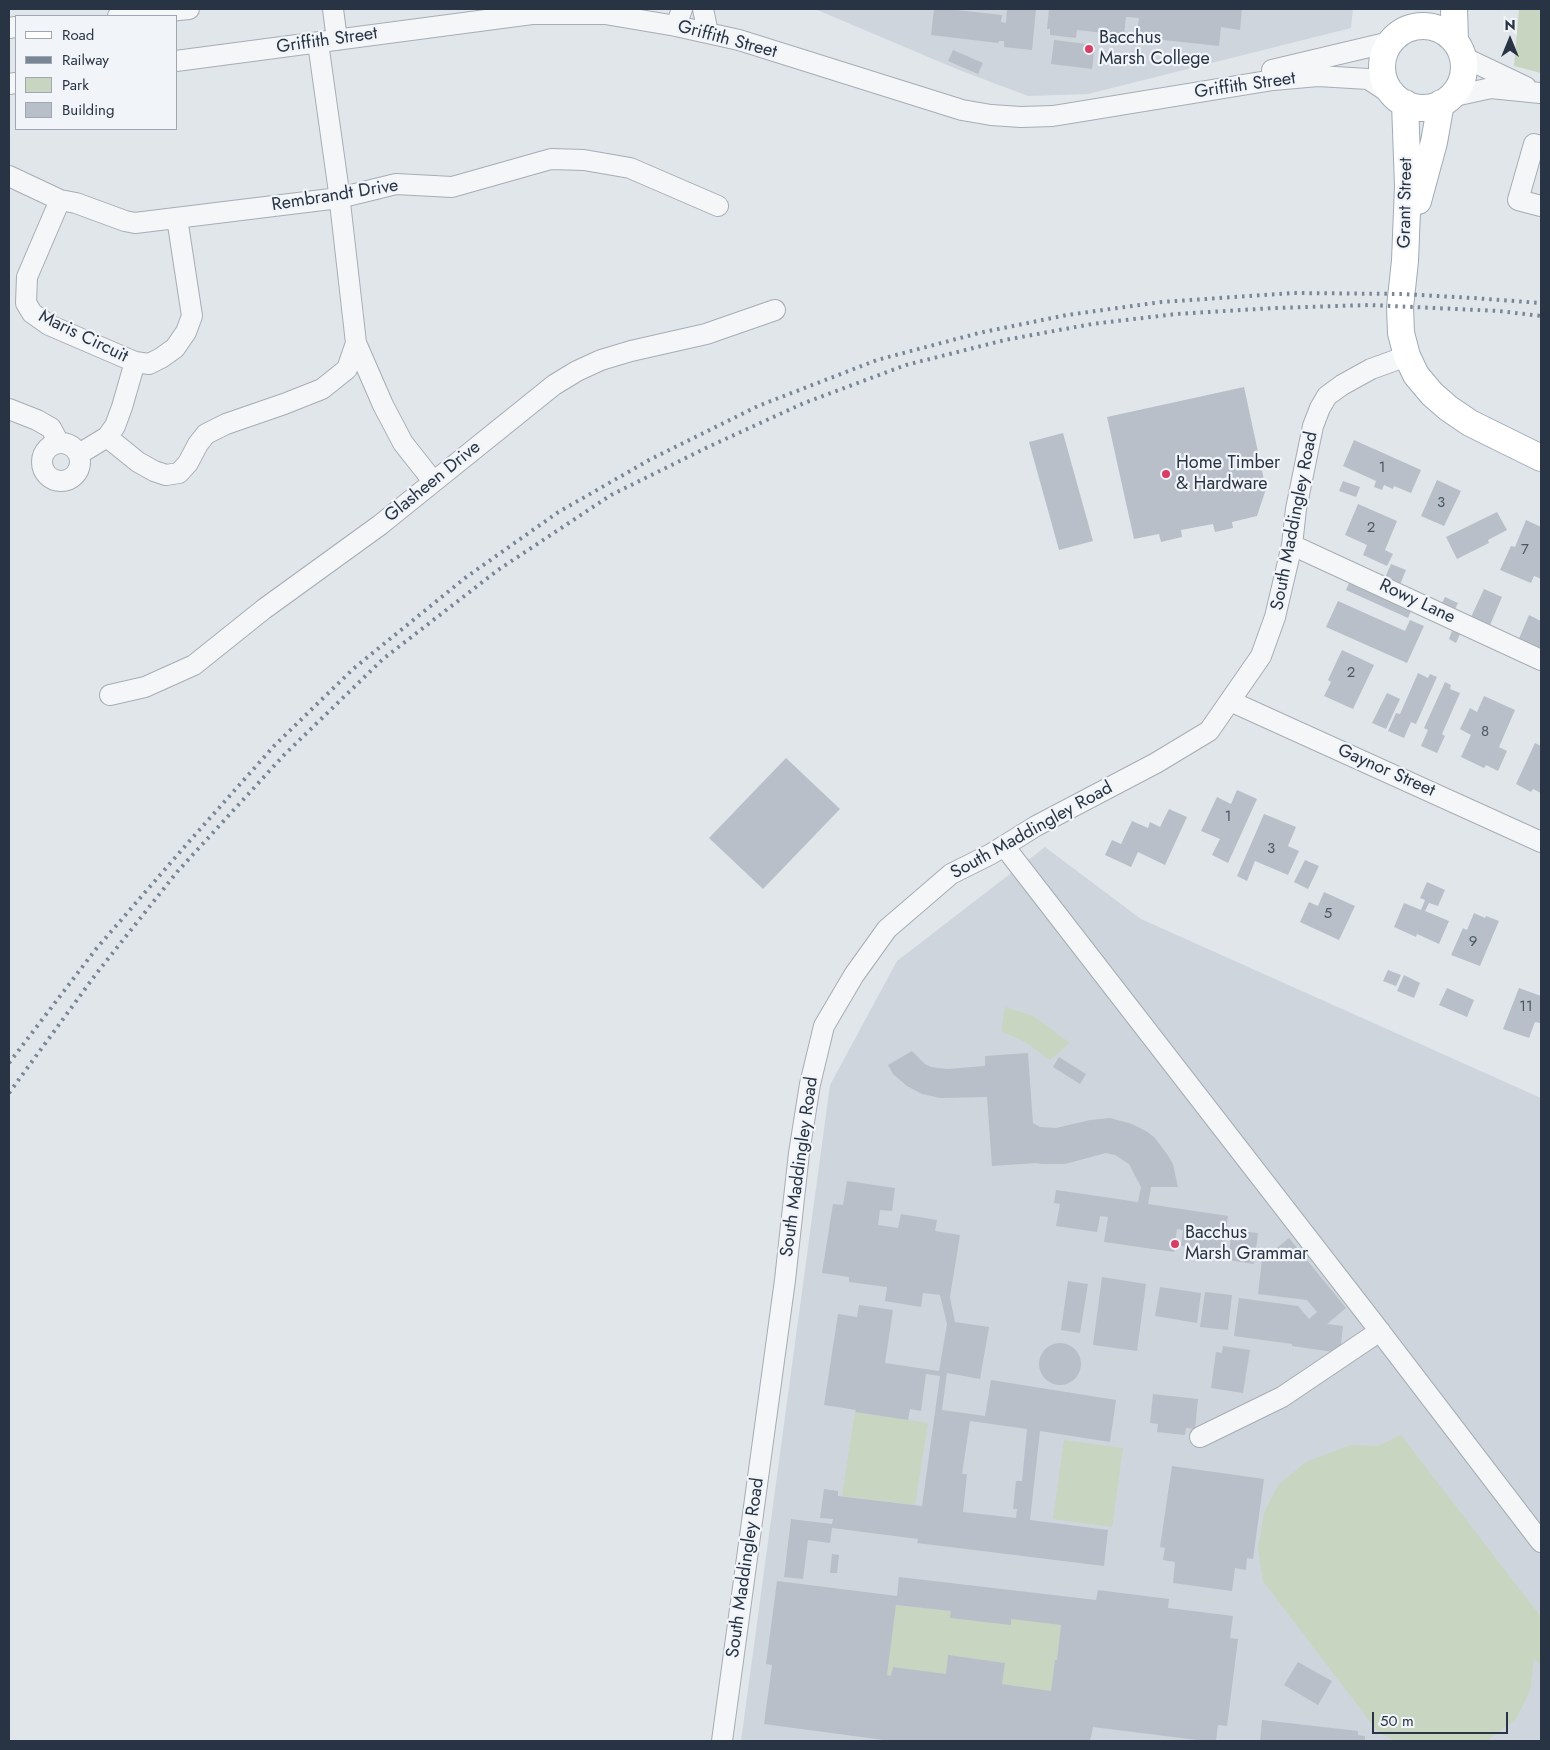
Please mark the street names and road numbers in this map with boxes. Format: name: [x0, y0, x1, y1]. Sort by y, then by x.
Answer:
street label: Griffith Street: [675, 16, 779, 64]
street label: Griffith Street: [275, 23, 379, 59]
street label: Griffith Street: [1193, 68, 1297, 104]
street label: Grant Street: [1394, 157, 1418, 249]
street label: Rembrandt Drive: [270, 175, 400, 217]
street label: Maris Circuit: [35, 306, 131, 368]
street label: South Maddingley Road: [1267, 430, 1323, 612]
street label: Glasheen Drive: [381, 437, 485, 527]
street label: Rowy Lane: [1376, 575, 1458, 629]
street label: Gaynor Street: [1334, 740, 1438, 802]
street label: South Maddingley Road: [947, 777, 1117, 885]
street label: South Maddingley Road: [777, 1076, 823, 1258]
street label: South Maddingley Road: [723, 1477, 769, 1659]

